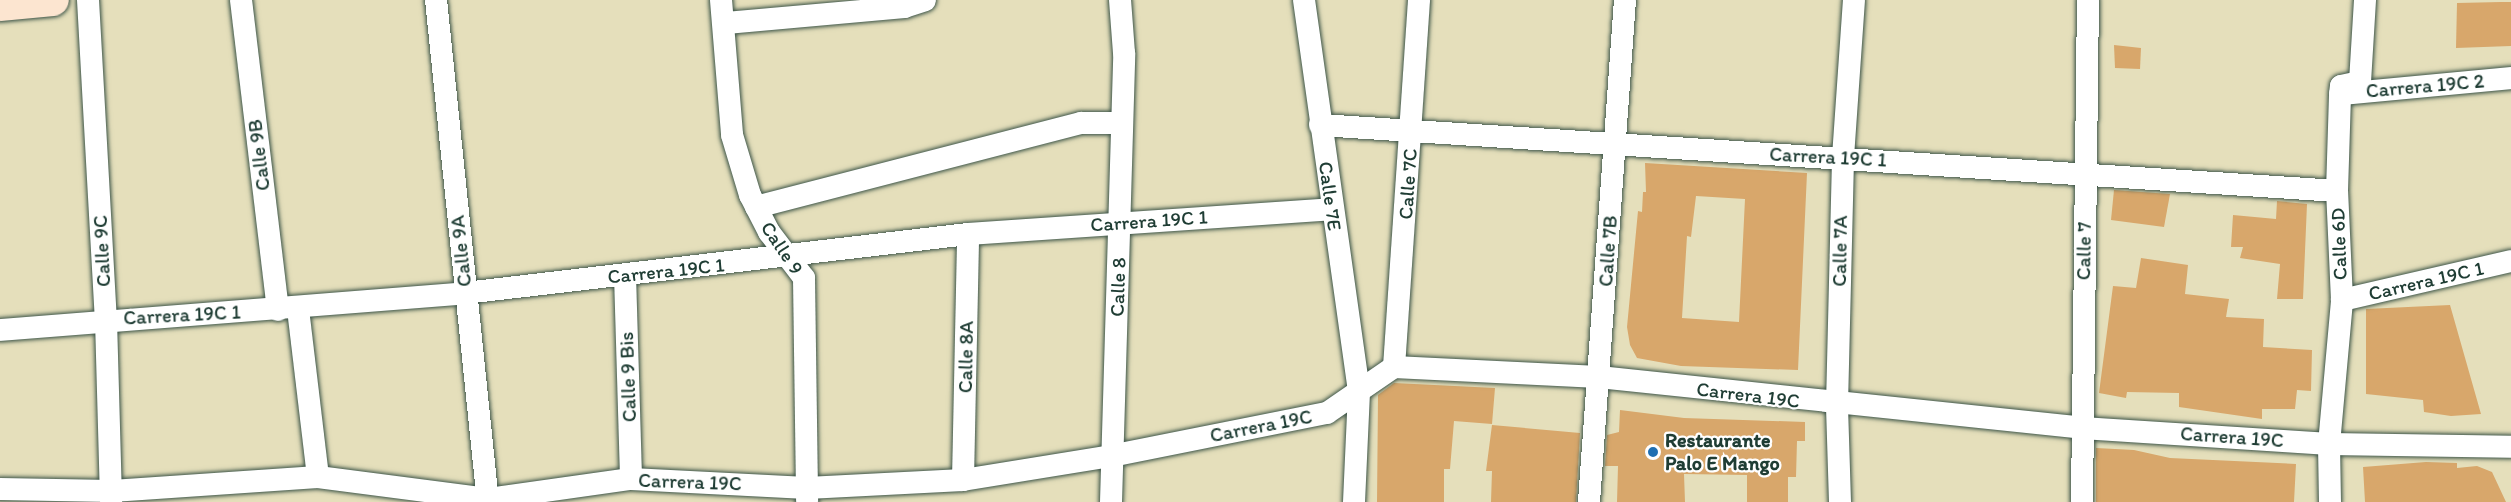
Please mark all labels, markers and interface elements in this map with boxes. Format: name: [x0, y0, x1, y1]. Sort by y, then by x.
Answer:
street label: Carrera 19C 2: [2365, 69, 2485, 103]
street label: Calle 9B: [243, 118, 275, 192]
street label: Carrera 19C 1: [1769, 142, 1887, 172]
street label: Calle 7C: [1394, 148, 1422, 220]
street label: Calle 7E: [1313, 160, 1347, 232]
street label: Carrera 19C 1: [1090, 205, 1208, 237]
street label: Calle 6D: [2326, 207, 2352, 281]
street label: Calle 9C: [88, 214, 116, 288]
street label: Calle 9A: [445, 214, 477, 288]
street label: Calle 7B: [1594, 215, 1622, 287]
street label: Calle 7A: [1827, 215, 1853, 287]
street label: Calle 9: [756, 217, 808, 279]
street label: Calle 7: [2071, 222, 2097, 280]
street label: Carrera 19C 1: [606, 253, 726, 289]
street label: Carrera 19C 1: [2366, 256, 2486, 306]
street label: Calle 8: [1105, 257, 1131, 317]
street label: Carrera 19C 1: [123, 300, 241, 330]
street label: Calle 8A: [953, 321, 979, 393]
street label: Calle 9 Bis: [614, 331, 642, 423]
street label: Carrera 19C: [1695, 377, 1801, 413]
street label: Carrera 19C: [1208, 404, 1314, 448]
street label: Carrera 19C: [2179, 421, 2285, 453]
place label: Restaurante Palo E Mango: [1665, 428, 1780, 475]
marker: Restaurante Palo E Mango: [1646, 445, 1660, 459]
street label: Carrera 19C: [638, 468, 742, 496]

